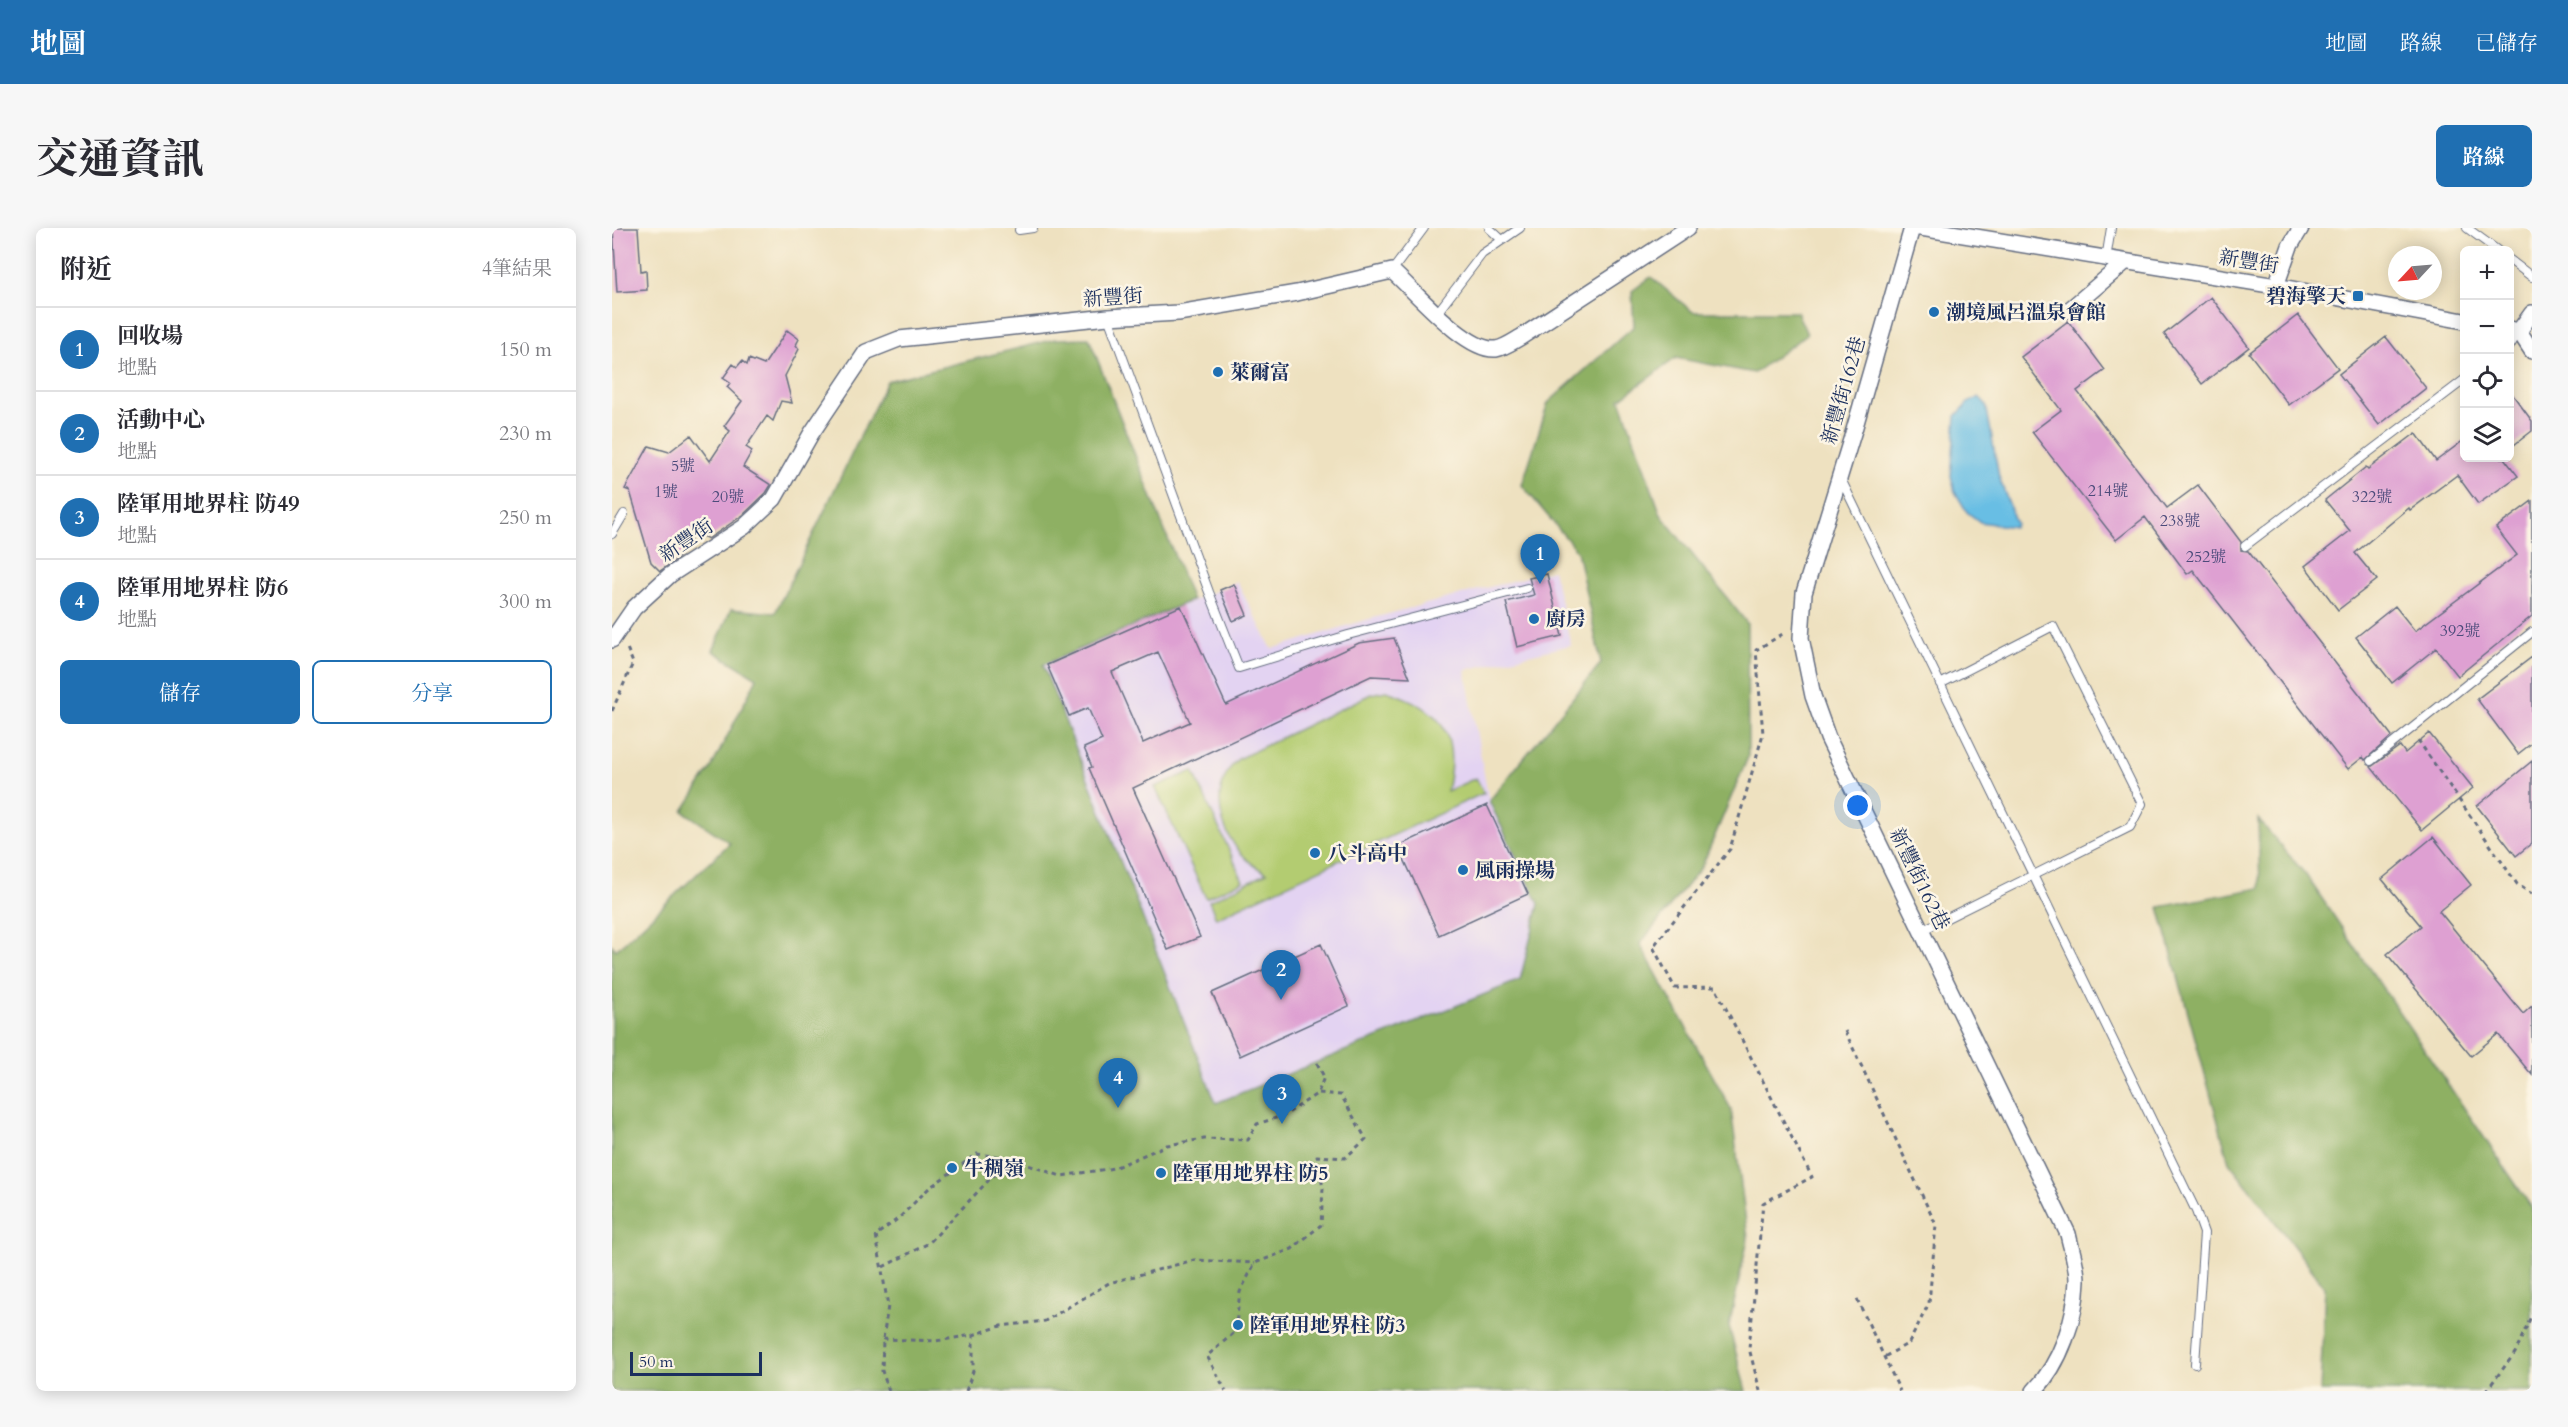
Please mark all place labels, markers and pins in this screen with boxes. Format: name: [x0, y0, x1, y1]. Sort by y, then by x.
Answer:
place label: 碧海擎天: [2266, 283, 2346, 310]
marker: 碧海擎天: [2351, 289, 2365, 303]
place label: 潮境風呂溫泉會館: [1946, 299, 2106, 326]
marker: 潮境風呂溫泉會館: [1927, 305, 1941, 319]
place label: 萊爾富: [1230, 359, 1290, 386]
marker: 萊爾富: [1211, 365, 1225, 379]
pin: 1: [1520, 534, 1560, 584]
place label: 廚房: [1546, 606, 1586, 633]
marker: 廚房: [1527, 612, 1541, 626]
place label: 八斗高中: [1327, 840, 1407, 867]
marker: 八斗高中: [1308, 846, 1322, 860]
place label: 風雨操場: [1475, 857, 1555, 884]
marker: 風雨操場: [1456, 863, 1470, 877]
pin: 2: [1262, 950, 1300, 1000]
pin: 4: [1098, 1058, 1138, 1108]
pin: 3: [1262, 1074, 1302, 1124]
place label: 牛稠嶺: [964, 1155, 1024, 1182]
place label: 陸軍用地界柱 防5: [1173, 1160, 1329, 1187]
marker: 牛稠嶺: [945, 1161, 959, 1175]
marker: 陸軍用地界柱 防5: [1154, 1166, 1168, 1180]
place label: 陸軍用地界柱 防3: [1250, 1312, 1406, 1339]
marker: 陸軍用地界柱 防3: [1231, 1318, 1245, 1332]

